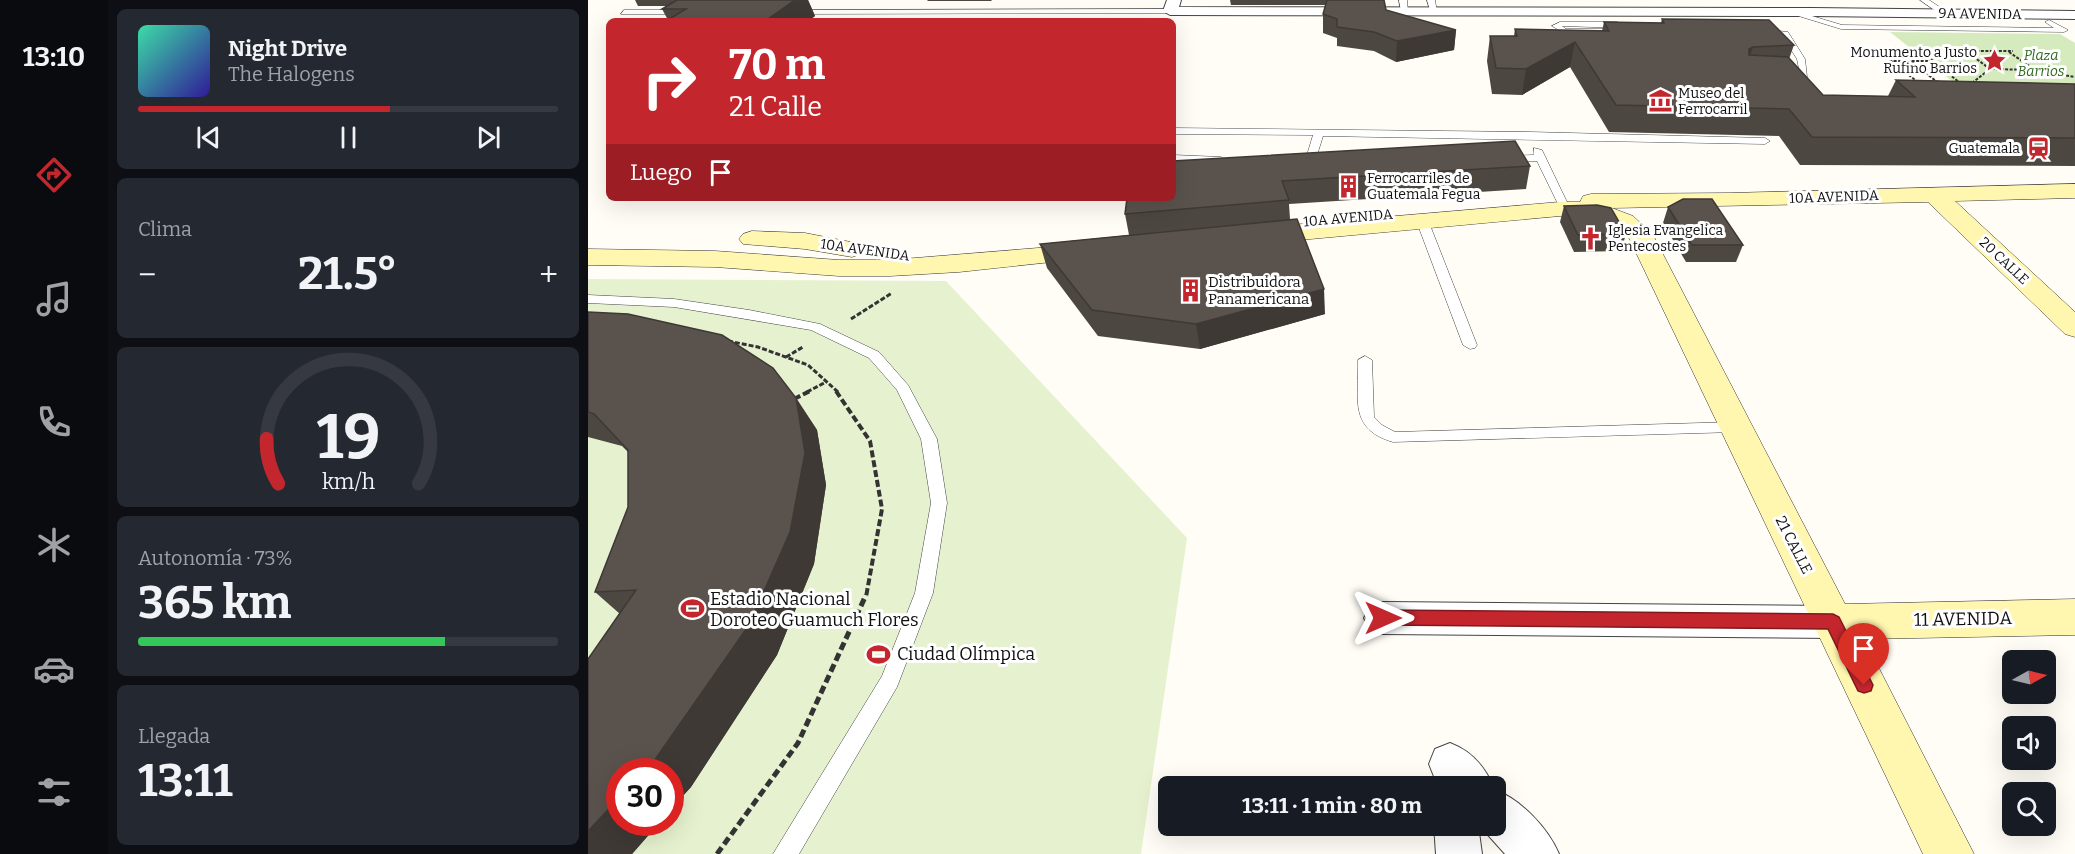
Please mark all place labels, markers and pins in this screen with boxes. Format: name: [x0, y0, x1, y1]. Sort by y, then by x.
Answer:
place label: Monumento a Justo Rufino Barrios: [1850, 44, 1977, 77]
place icon: Monumento a Justo Rufino Barrios: [1982, 47, 2008, 73]
place label: Museo del Ferrocarril: [1678, 85, 1748, 118]
museum icon: Museo del Ferrocarril: [1647, 88, 1673, 114]
station icon: Guatemala: [2025, 135, 2051, 161]
place label: Guatemala: [1948, 140, 2020, 157]
place label: Ferrocarriles de Guatemala Fegua: [1367, 170, 1481, 203]
building icon: Ferrocarriles de Guatemala Fegua: [1336, 173, 1362, 199]
place label: Iglesia Evangelica Pentecostes: [1608, 222, 1723, 255]
church icon: Iglesia Evangelica Pentecostes: [1577, 225, 1603, 251]
place label: Distribuidora Panamericana: [1208, 273, 1309, 308]
building icon: Distribuidora Panamericana: [1177, 278, 1203, 304]
place label: Estadio Nacional Doroteo Guamuch Flores: [710, 588, 919, 631]
sports icon: Estadio Nacional Doroteo Guamuch Flores: [679, 596, 705, 622]
pin: [1838, 623, 1889, 685]
sports icon: Ciudad Olímpica: [866, 641, 892, 667]
place label: Ciudad Olímpica: [897, 643, 1035, 665]

